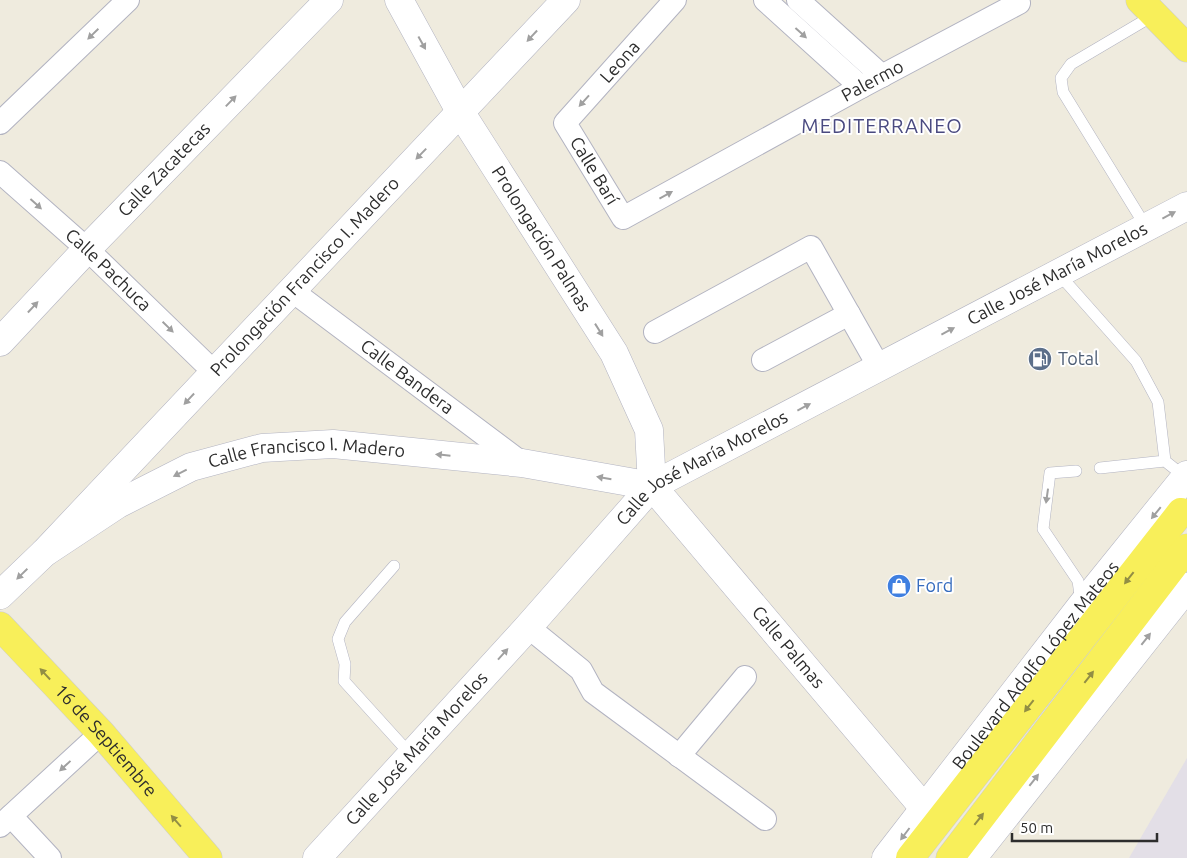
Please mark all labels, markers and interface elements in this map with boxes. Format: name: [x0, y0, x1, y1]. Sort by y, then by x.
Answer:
one-way arrow: [794, 27, 806, 39]
one-way arrow: [87, 28, 99, 40]
one-way arrow: [526, 29, 538, 41]
one-way arrow: [418, 35, 426, 50]
street label: Leona: [595, 36, 643, 86]
street label: Palermo: [838, 55, 906, 105]
one-way arrow: [579, 95, 590, 108]
one-way arrow: [225, 96, 237, 108]
district label: MEDITERRANEO: [801, 114, 963, 137]
street label: Calle Zacatecas: [113, 118, 214, 220]
street label: Calle Barí: [567, 133, 624, 208]
one-way arrow: [415, 148, 427, 160]
street label: Prolongación Palmas: [488, 162, 596, 315]
street label: Prolongación Francisco I. Madero: [206, 172, 403, 380]
one-way arrow: [659, 191, 673, 199]
one-way arrow: [30, 198, 42, 210]
one-way arrow: [1162, 211, 1176, 219]
street label: Calle José María Morelos: [963, 218, 1150, 328]
street label: Calle Pachuca: [62, 224, 156, 315]
one-way arrow: [27, 301, 39, 313]
one-way arrow: [161, 321, 173, 333]
one-way arrow: [594, 324, 604, 337]
one-way arrow: [940, 327, 955, 335]
street label: Calle Bandera: [357, 335, 458, 418]
fuel station icon: Total: [1027, 346, 1053, 372]
place label: Total: [1058, 348, 1099, 368]
one-way arrow: [183, 392, 195, 404]
one-way arrow: [797, 402, 810, 411]
street label: Calle José María Morelos: [611, 406, 791, 529]
street label: Calle Francisco I. Madero: [206, 433, 406, 471]
one-way arrow: [435, 451, 451, 459]
one-way arrow: [173, 469, 187, 477]
one-way arrow: [596, 473, 612, 481]
one-way arrow: [1043, 488, 1051, 504]
one-way arrow: [1151, 506, 1162, 519]
street label: Boulevard Adolfo López Mateos: [948, 557, 1122, 773]
one-way arrow: [16, 568, 28, 580]
one-way arrow: [1124, 571, 1135, 584]
shop icon: Ford: [886, 573, 912, 599]
place label: Ford: [916, 575, 953, 595]
street label: Calle Palmas: [749, 601, 829, 692]
one-way arrow: [1140, 633, 1151, 646]
one-way arrow: [498, 647, 509, 660]
street label: Calle José María Morelos: [341, 667, 491, 829]
one-way arrow: [39, 668, 51, 680]
one-way arrow: [1084, 671, 1095, 684]
street label: 16 de Septiembre: [51, 680, 162, 800]
one-way arrow: [1024, 699, 1035, 712]
one-way arrow: [59, 760, 71, 772]
one-way arrow: [1029, 773, 1039, 787]
scale bar: [1012, 810, 1157, 842]
one-way arrow: [974, 813, 985, 826]
one-way arrow: [171, 815, 182, 828]
text: 50 m: [1020, 819, 1053, 836]
one-way arrow: [899, 827, 910, 840]

